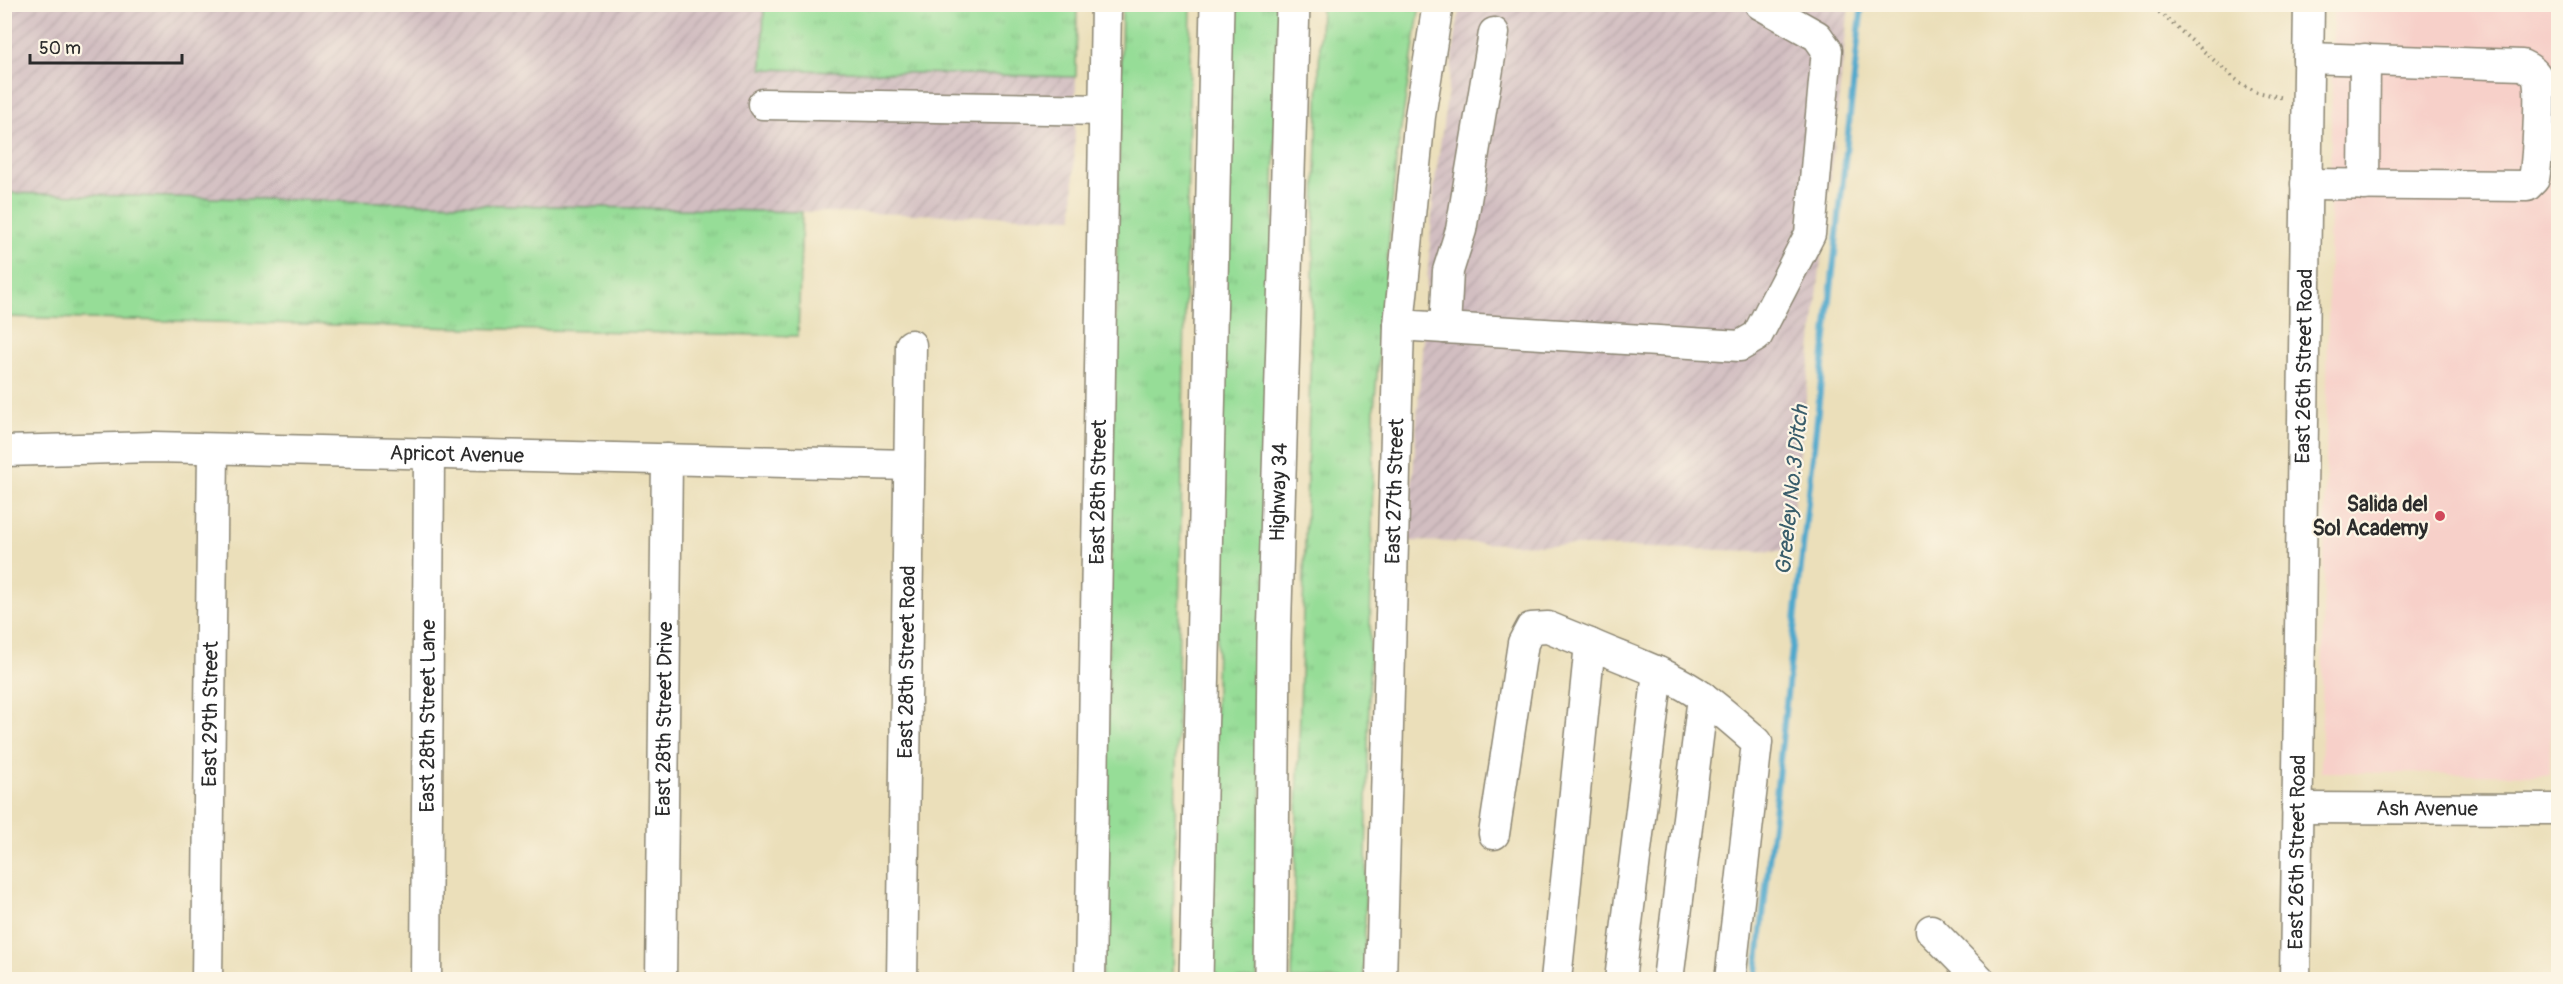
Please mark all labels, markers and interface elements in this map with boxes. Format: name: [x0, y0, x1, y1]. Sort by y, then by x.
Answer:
scale bar: [30, 27, 182, 65]
text: 50 m: [39, 37, 81, 60]
street label: East 26th Street Road: [2289, 268, 2319, 464]
water label: Greeley No.3 Ditch: [1769, 402, 1815, 576]
street label: East 27th Street: [1379, 417, 1410, 564]
street label: East 28th Street: [1084, 419, 1113, 565]
street label: Apricot Avenue: [389, 440, 525, 470]
street label: Highway 34: [1264, 442, 1294, 542]
place label: Salida del Sol Academy: [2313, 491, 2428, 542]
marker: Salida del Sol Academy: [2433, 509, 2447, 523]
street label: East 28th Street Road: [892, 565, 922, 759]
street label: East 28th Street Lane: [414, 619, 442, 813]
street label: East 28th Street Drive: [650, 621, 679, 817]
street label: East 29th Street: [196, 641, 225, 787]
street label: East 26th Street Road: [2282, 754, 2312, 950]
street label: Ash Avenue: [2376, 795, 2479, 823]

